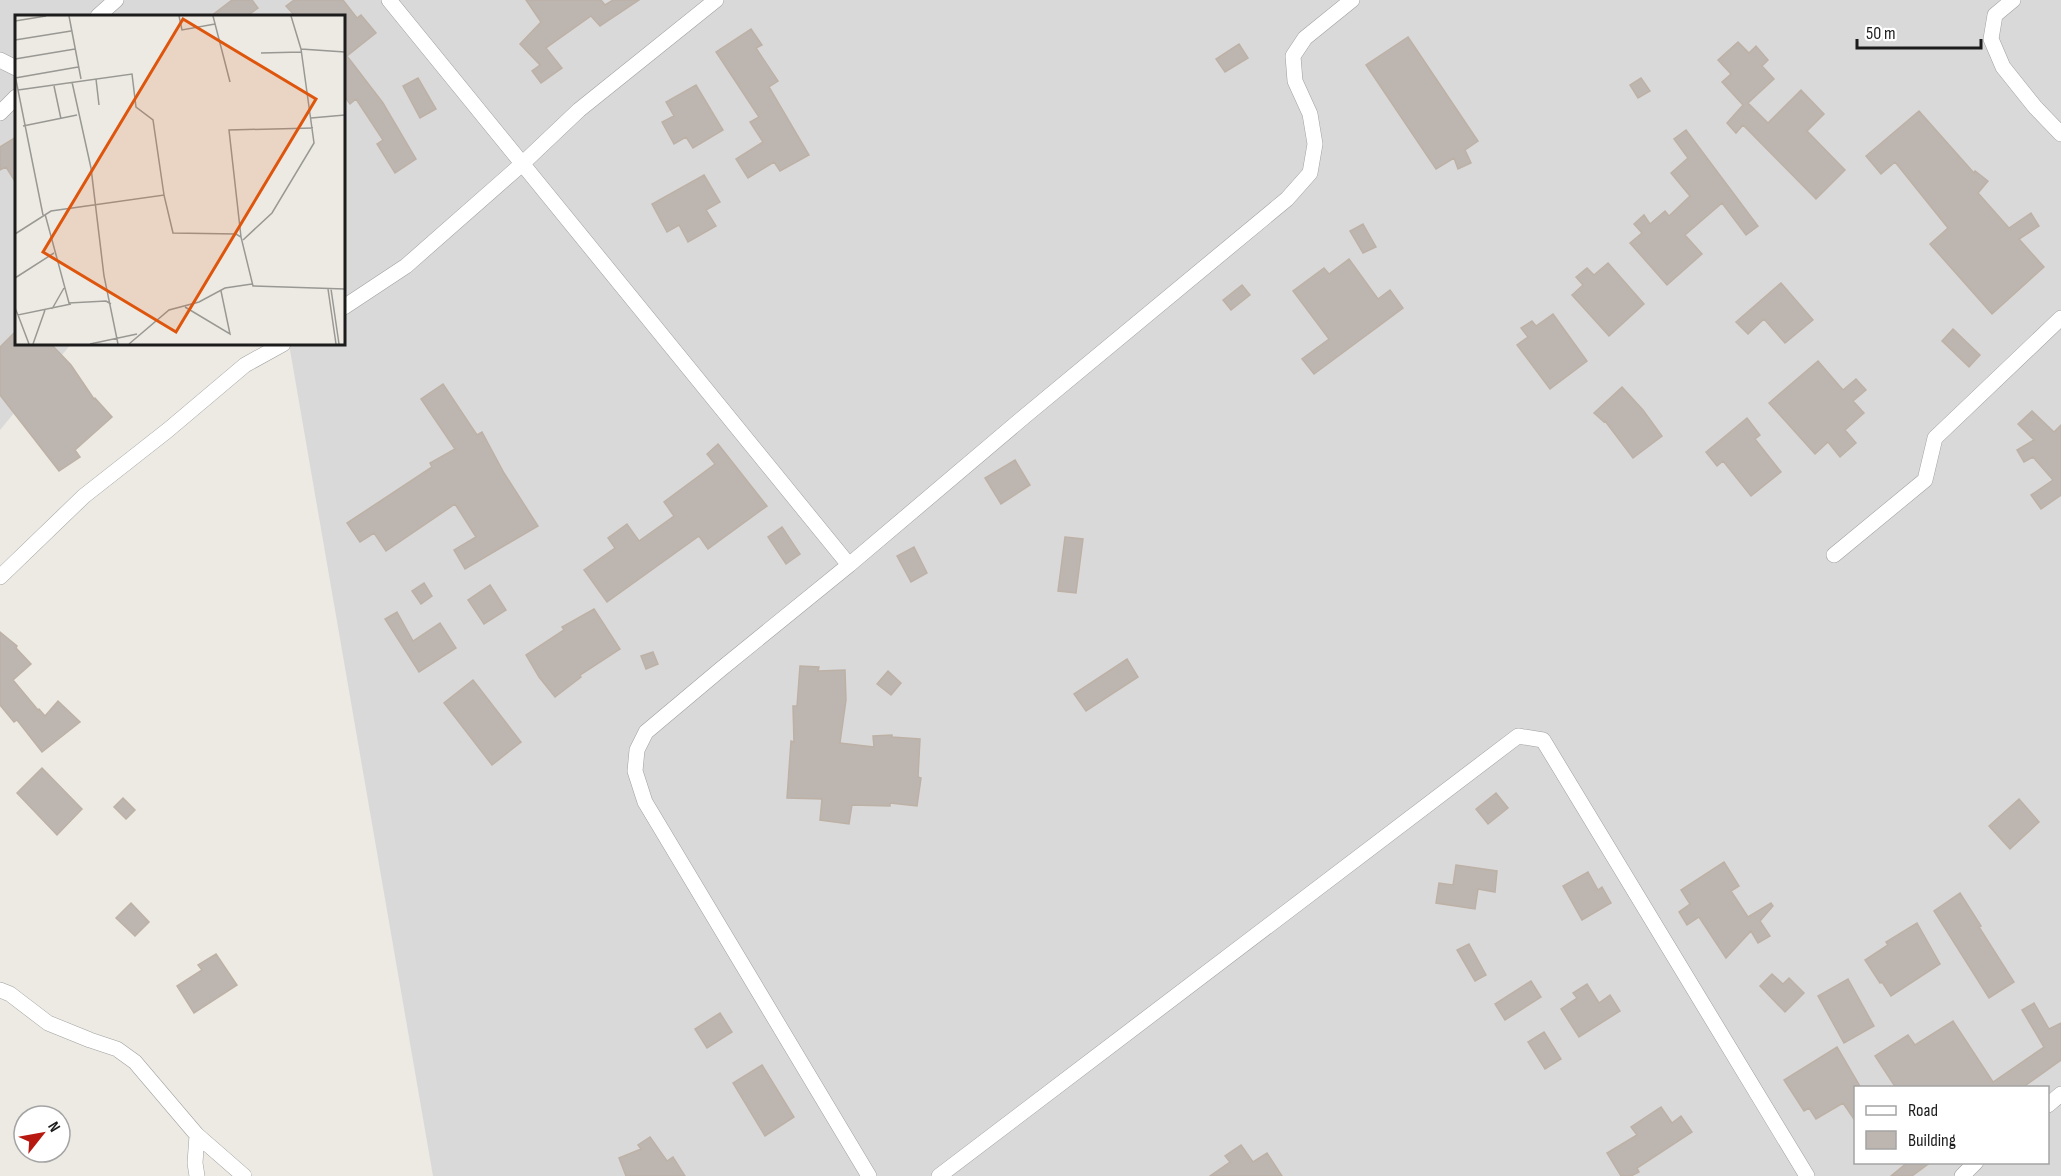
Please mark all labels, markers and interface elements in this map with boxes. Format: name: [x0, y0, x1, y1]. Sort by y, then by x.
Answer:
scale bar: [1857, 12, 1982, 50]
inset map: [15, 15, 345, 345]
text: 50 m: [1866, 23, 1896, 44]
legend: [1854, 1086, 2049, 1164]
text: Road: [1908, 1100, 1938, 1121]
north arrow: [12, 1104, 72, 1164]
text: N: [43, 1118, 64, 1136]
text: Building: [1908, 1130, 1956, 1151]

